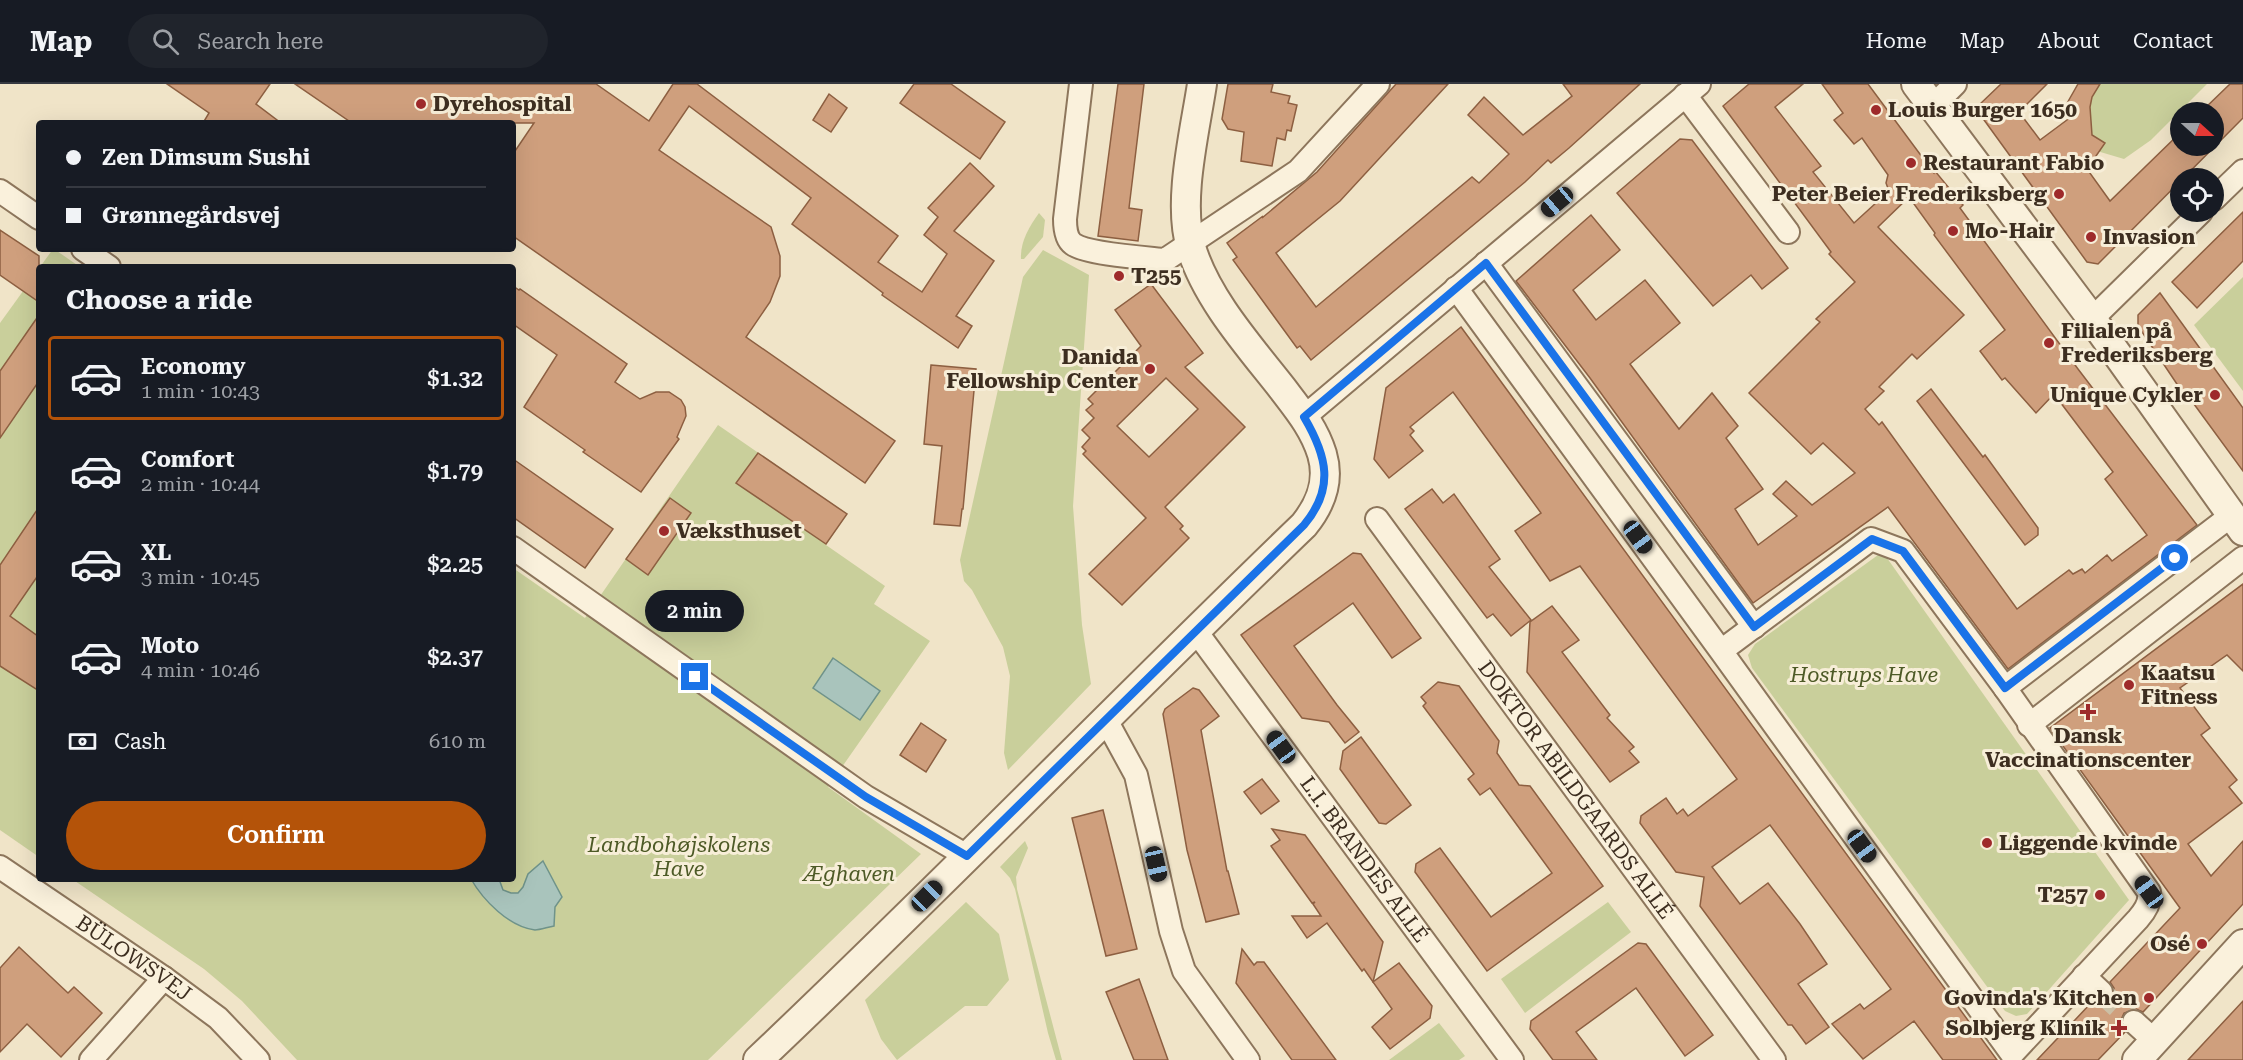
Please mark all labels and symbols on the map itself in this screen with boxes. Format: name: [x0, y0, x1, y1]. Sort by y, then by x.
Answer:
place label: Dyrehospital: [433, 92, 572, 116]
marker: Dyrehospital: [414, 97, 428, 111]
place label: Louis Burger 1650: [1888, 98, 2077, 122]
north arrow: [2170, 102, 2224, 156]
marker: Louis Burger 1650: [1869, 103, 1883, 117]
place label: Restaurant Fabio: [1923, 151, 2104, 175]
marker: Restaurant Fabio: [1904, 156, 1918, 170]
place label: Peter Beier Frederiksberg: [1772, 182, 2047, 206]
car: [1537, 184, 1577, 220]
marker: Peter Beier Frederiksberg: [2052, 187, 2066, 201]
place label: Mo-Hair: [1965, 219, 2055, 243]
marker: Mo-Hair: [1946, 224, 1960, 238]
place label: Invasion: [2103, 225, 2195, 249]
marker: Invasion: [2084, 230, 2098, 244]
place label: T255: [1131, 264, 1182, 288]
marker: T255: [1112, 269, 1126, 283]
place label: Filialen på Frederiksberg: [2061, 319, 2213, 367]
marker: Filialen på Frederiksberg: [2042, 336, 2056, 350]
place label: Danida Fellowship Center: [946, 345, 1139, 393]
marker: Danida Fellowship Center: [1143, 362, 1157, 376]
place label: Unique Cykler: [2050, 383, 2203, 407]
marker: Unique Cykler: [2208, 388, 2222, 402]
car: [1620, 517, 1656, 557]
place label: Væksthuset: [676, 519, 802, 543]
marker: Væksthuset: [657, 524, 671, 538]
route start: [2161, 544, 2188, 571]
callout: 2 min: [646, 590, 744, 632]
street label: DOKTOR ABILDGAARDS ALLÉ: [1473, 656, 1679, 923]
place label: Kaatsu Fitness: [2141, 661, 2218, 709]
route end: [681, 663, 708, 690]
park label: Hostrups Have: [1789, 663, 1938, 687]
marker: Kaatsu Fitness: [2122, 678, 2136, 692]
marker: Dansk Vaccinationscenter: [2079, 703, 2097, 721]
place label: Dansk Vaccinationscenter: [1985, 724, 2191, 772]
car: [1263, 727, 1299, 767]
street label: L.I. BRANDES ALLÉ: [1295, 772, 1434, 947]
car: [1844, 826, 1880, 866]
place label: Liggende kvinde: [1999, 831, 2177, 855]
park label: Landbohøjskolens Have: [587, 833, 771, 881]
marker: Liggende kvinde: [1980, 836, 1994, 850]
car: [1143, 844, 1169, 884]
park label: Æghaven: [801, 862, 895, 886]
car: [2131, 872, 2167, 912]
car: [908, 877, 946, 915]
place label: T257: [2038, 883, 2088, 907]
marker: T257: [2093, 888, 2107, 902]
street label: BÜLOWSVEJ: [72, 910, 196, 1006]
place label: Osé: [2150, 932, 2190, 956]
marker: Osé: [2195, 937, 2209, 951]
place label: Govinda's Kitchen: [1944, 986, 2137, 1010]
marker: Govinda's Kitchen: [2142, 991, 2156, 1005]
place label: Solbjerg Klinik: [1945, 1016, 2107, 1040]
marker: Solbjerg Klinik: [2110, 1019, 2128, 1037]

